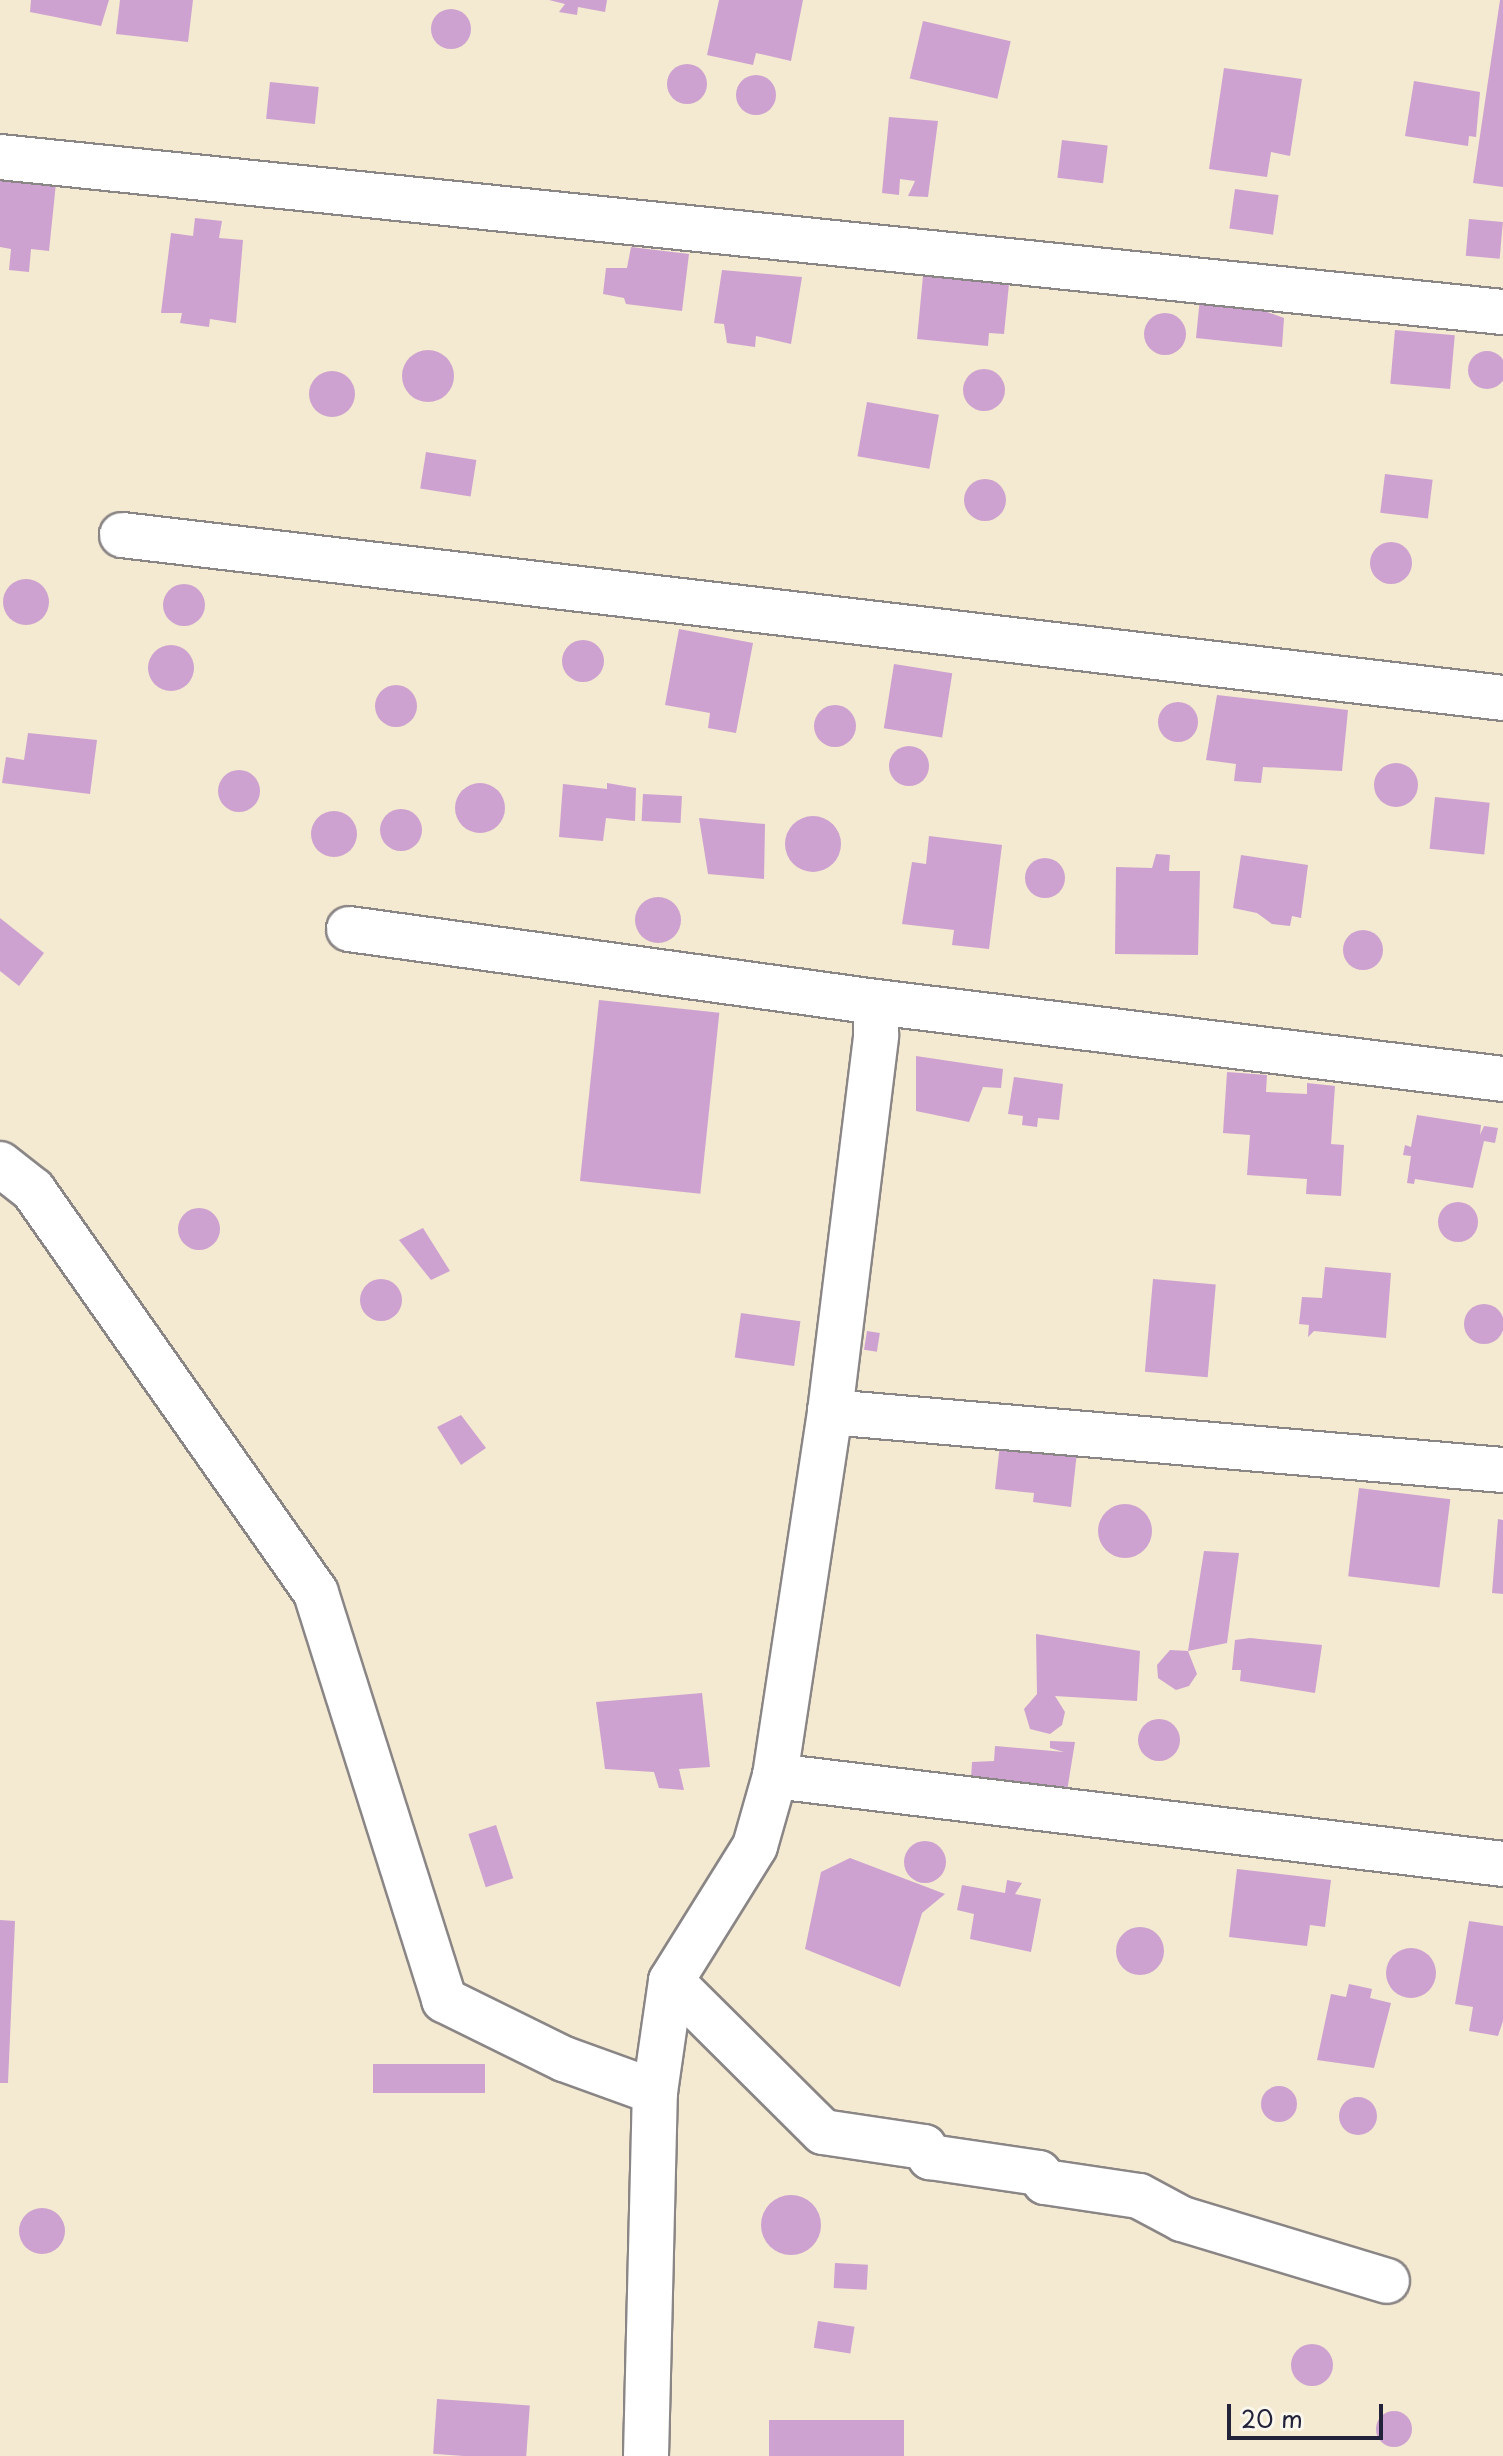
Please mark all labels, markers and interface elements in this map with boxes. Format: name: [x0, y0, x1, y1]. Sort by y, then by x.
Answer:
scale bar: [1231, 2388, 1387, 2438]
text: 20 m: [1241, 2400, 1303, 2436]

